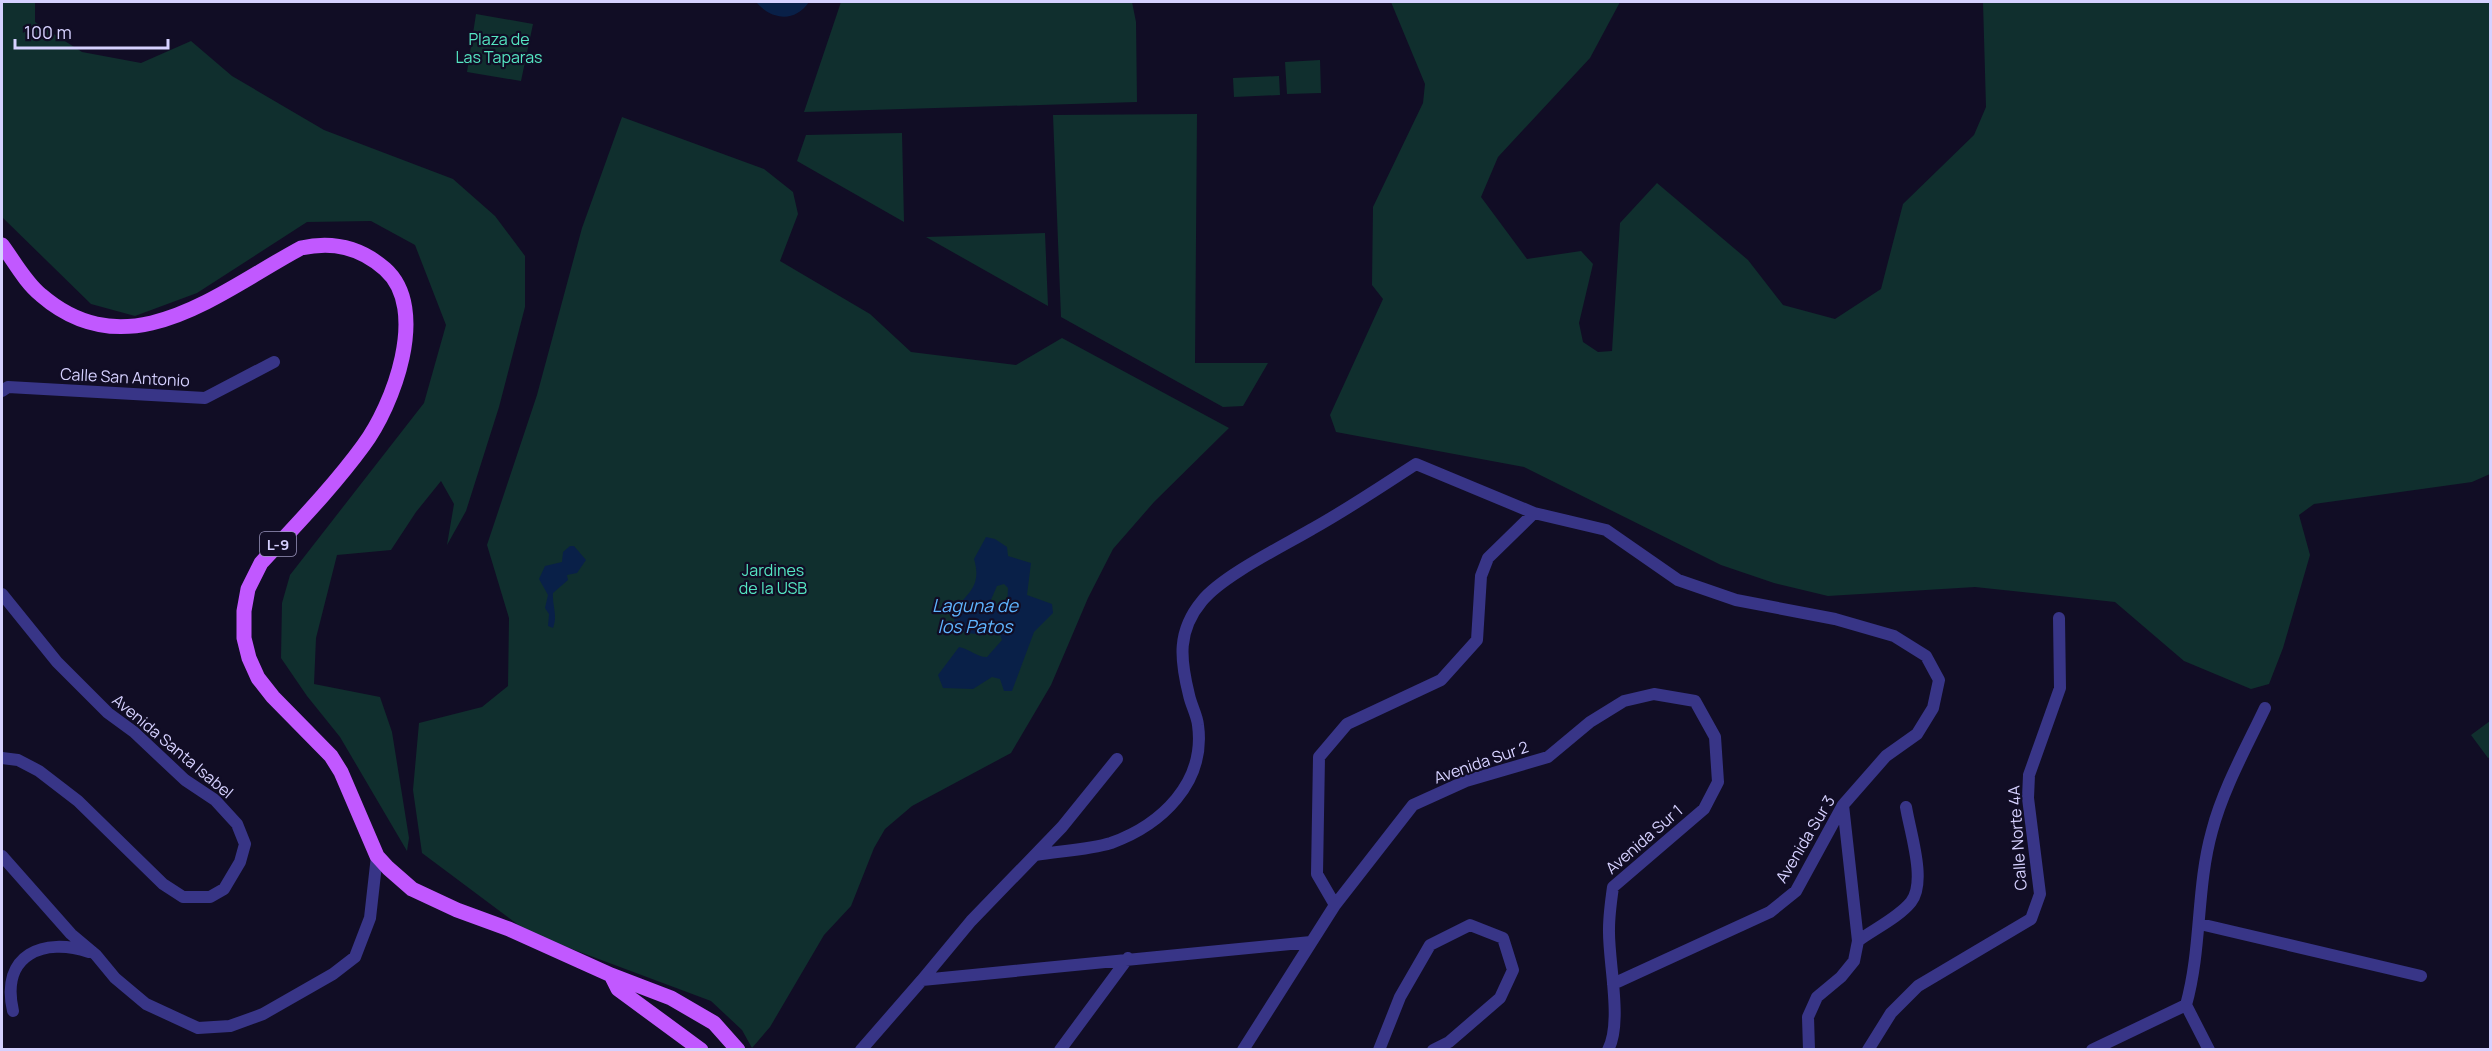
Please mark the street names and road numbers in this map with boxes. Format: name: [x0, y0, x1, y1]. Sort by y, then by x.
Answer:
street label: Calle San Antonio: [60, 363, 190, 391]
road number: L-9: [260, 532, 296, 556]
street label: Avenida Santa Isabel: [108, 689, 238, 803]
street label: Avenida Sur 2: [1431, 736, 1531, 788]
street label: Calle Norte 4A: [2002, 785, 2032, 891]
street label: Avenida Sur 3: [1770, 791, 1840, 887]
street label: Avenida Sur 1: [1601, 799, 1687, 879]

